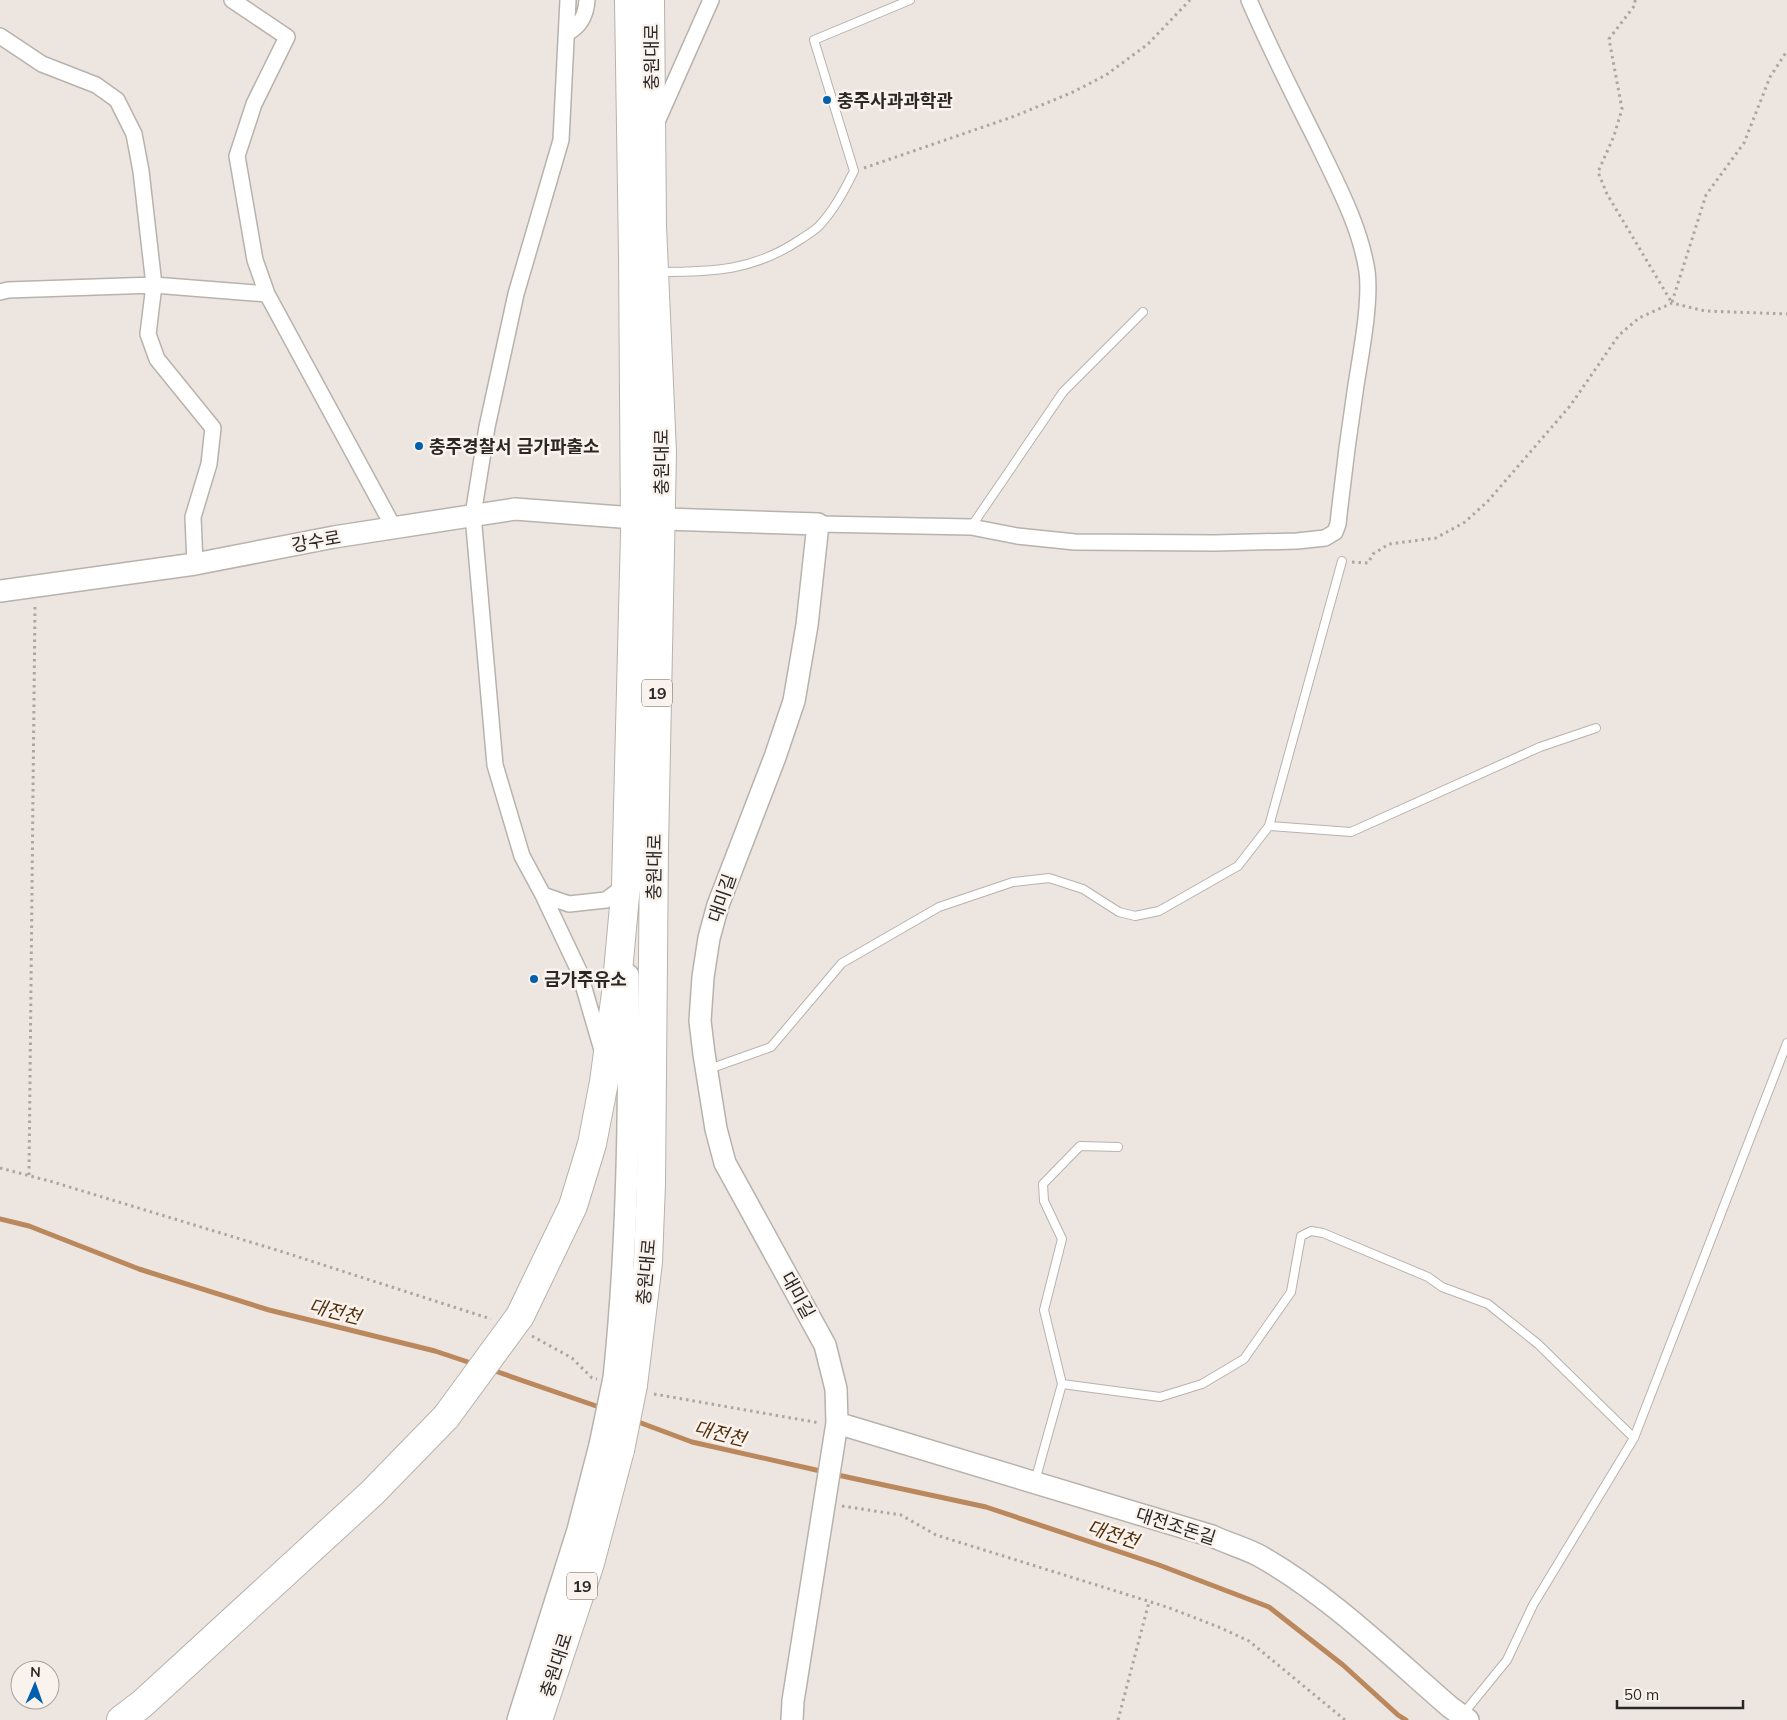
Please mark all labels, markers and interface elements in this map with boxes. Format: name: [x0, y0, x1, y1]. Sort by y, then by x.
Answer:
street label: 충원대로: [640, 24, 663, 90]
place label: 충주사과과학관: [837, 89, 953, 112]
marker: 충주사과과학관: [821, 94, 833, 106]
street label: 충원대로: [650, 429, 673, 495]
place label: 충주경찰서 금가파출소: [429, 435, 600, 458]
marker: 충주경찰서 금가파출소: [413, 440, 425, 452]
street label: 강수로: [290, 525, 342, 557]
road number: 19: [642, 680, 672, 706]
street label: 충원대로: [642, 834, 666, 900]
street label: 대미길: [703, 871, 741, 925]
place label: 금가주유소: [544, 968, 627, 991]
marker: 금가주유소: [528, 973, 540, 985]
street label: 충원대로: [632, 1238, 660, 1306]
street label: 대미길: [776, 1268, 820, 1322]
water label: 대전천: [307, 1293, 365, 1329]
water label: 대전천: [692, 1415, 750, 1451]
street label: 대전조돈길: [1133, 1502, 1219, 1550]
water label: 대전천: [1084, 1514, 1143, 1554]
road number: 19: [567, 1572, 597, 1600]
street label: 충원대로: [535, 1630, 577, 1700]
north arrow: [10, 1660, 60, 1710]
text: N: [30, 1663, 41, 1681]
scale bar: [1617, 1678, 1743, 1710]
text: 50 m: [1624, 1685, 1659, 1704]

